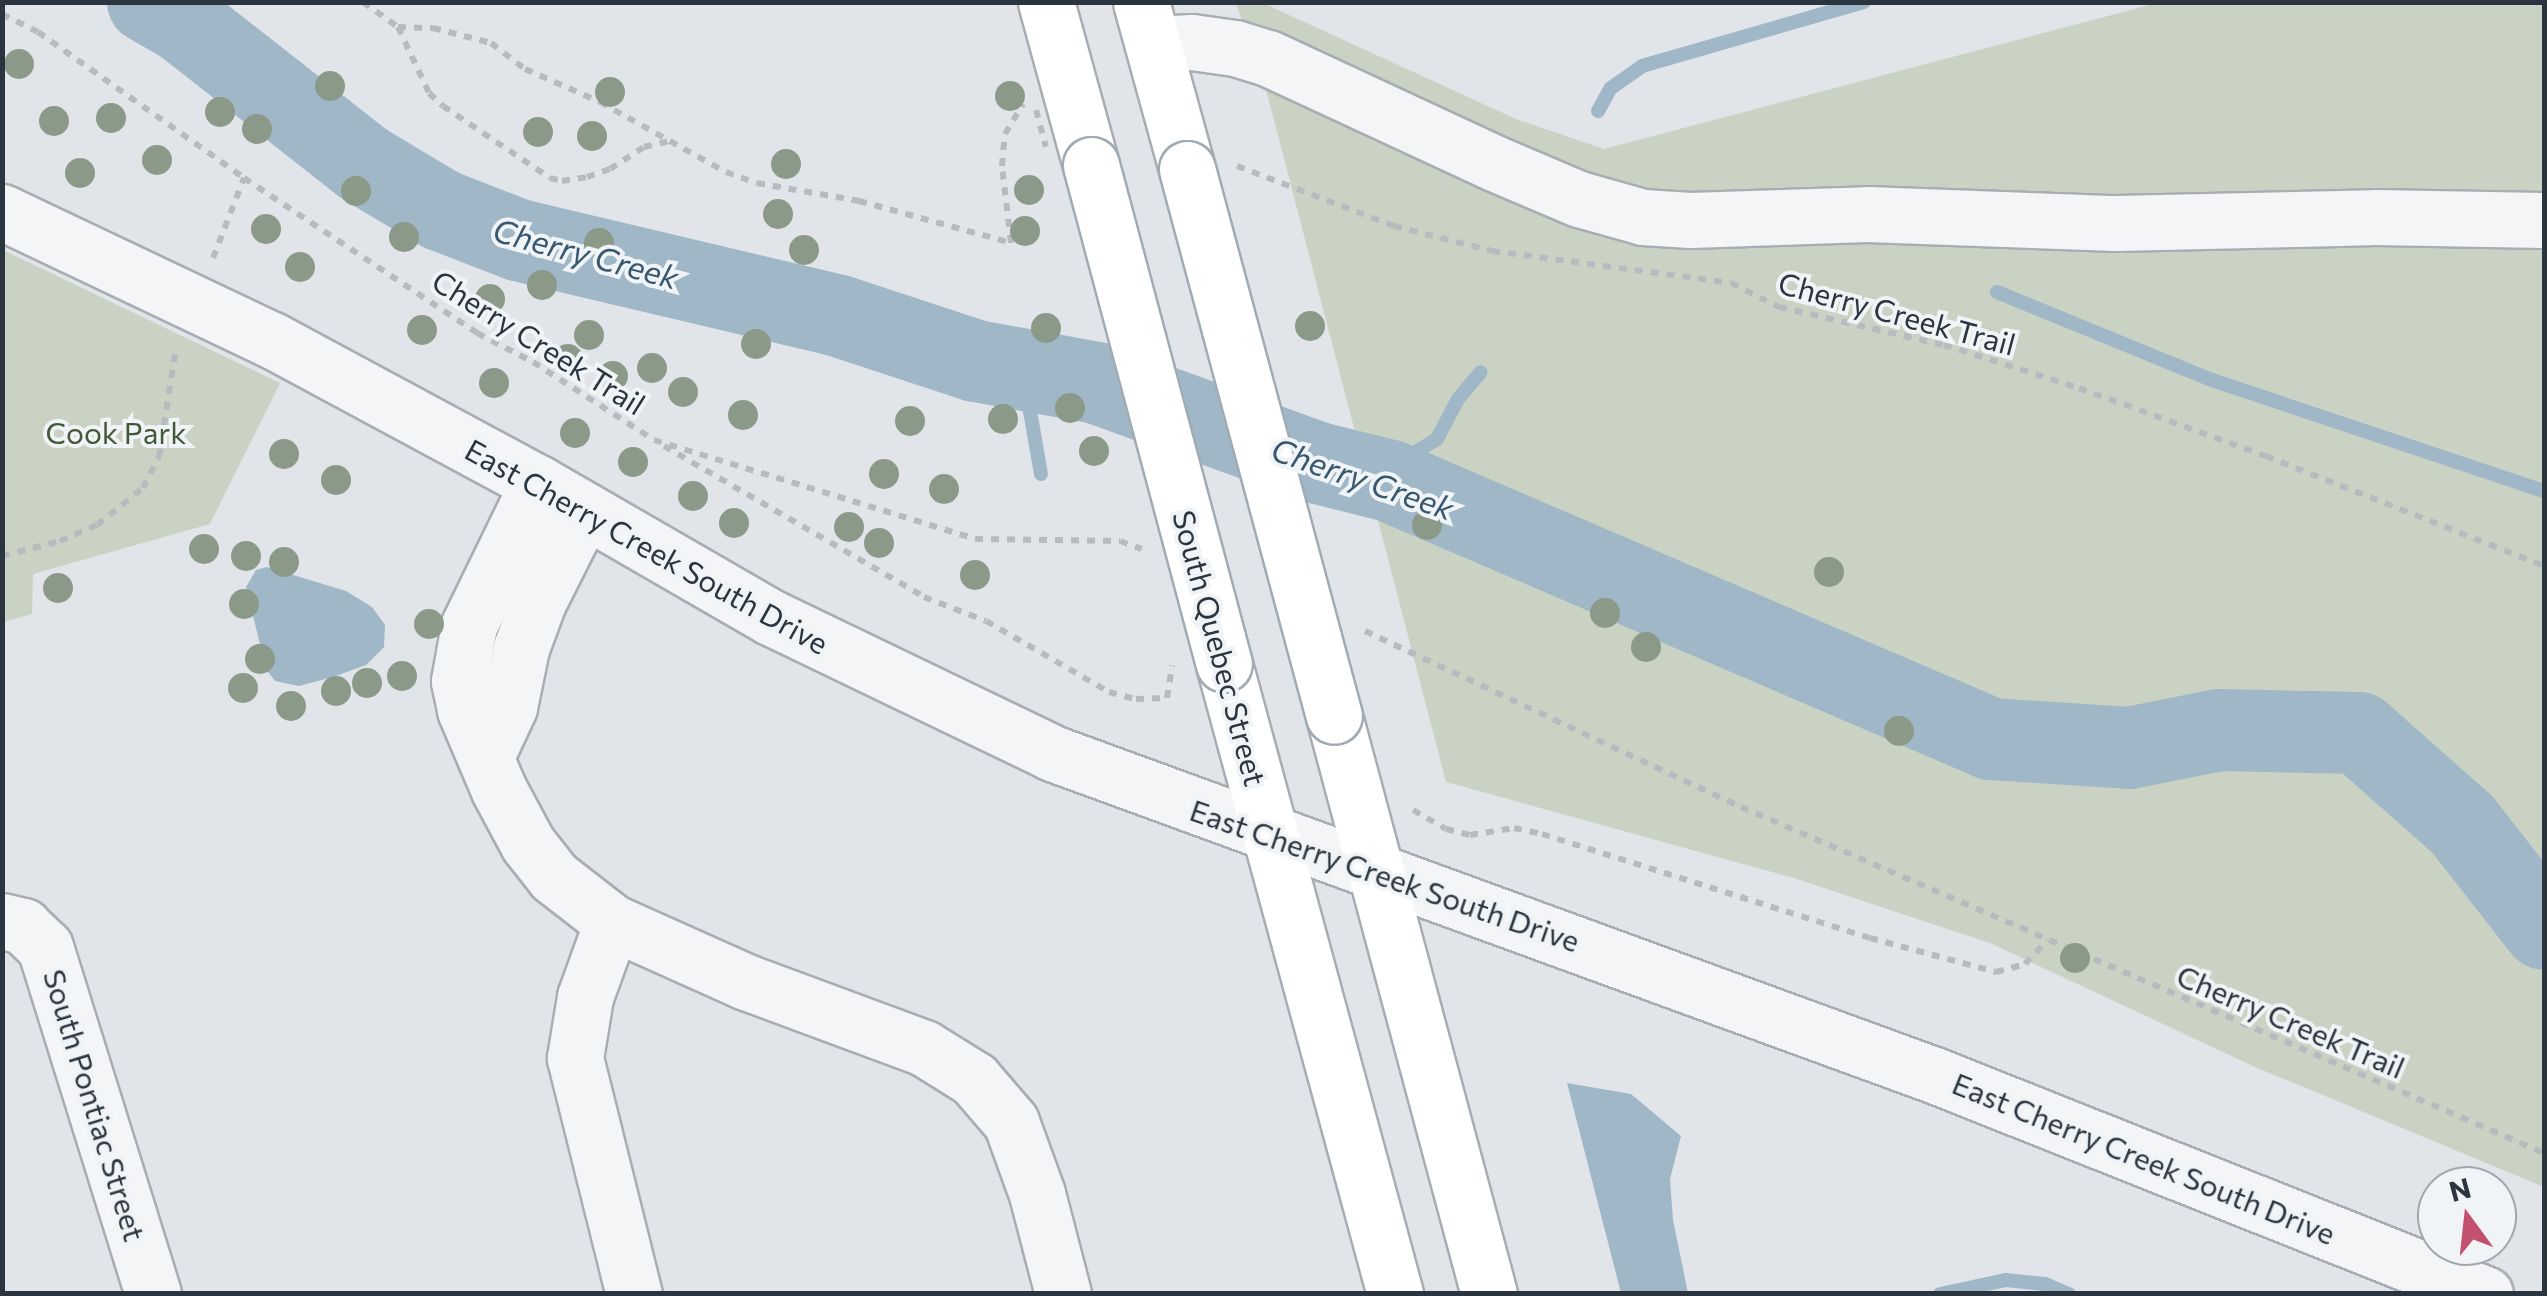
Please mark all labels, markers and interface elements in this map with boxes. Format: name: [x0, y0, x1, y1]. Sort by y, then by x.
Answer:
water label: Cherry Creek: [489, 210, 683, 296]
street label: Cherry Creek Trail: [426, 262, 652, 422]
street label: Cherry Creek Trail: [1775, 264, 2019, 362]
park label: Cook Park: [45, 414, 187, 450]
water label: Cherry Creek: [1267, 429, 1459, 527]
street label: East Cherry Creek South Drive: [459, 431, 835, 661]
street label: South Quebec Street: [1166, 506, 1274, 790]
street label: East Cherry Creek South Drive: [1186, 791, 1584, 959]
street label: Cherry Creek Trail: [2172, 957, 2410, 1085]
street label: South Pontiac Street: [37, 965, 153, 1245]
street label: East Cherry Creek South Drive: [1947, 1065, 2341, 1251]
north arrow: [2417, 1166, 2517, 1266]
text: N: [2445, 1170, 2474, 1208]

